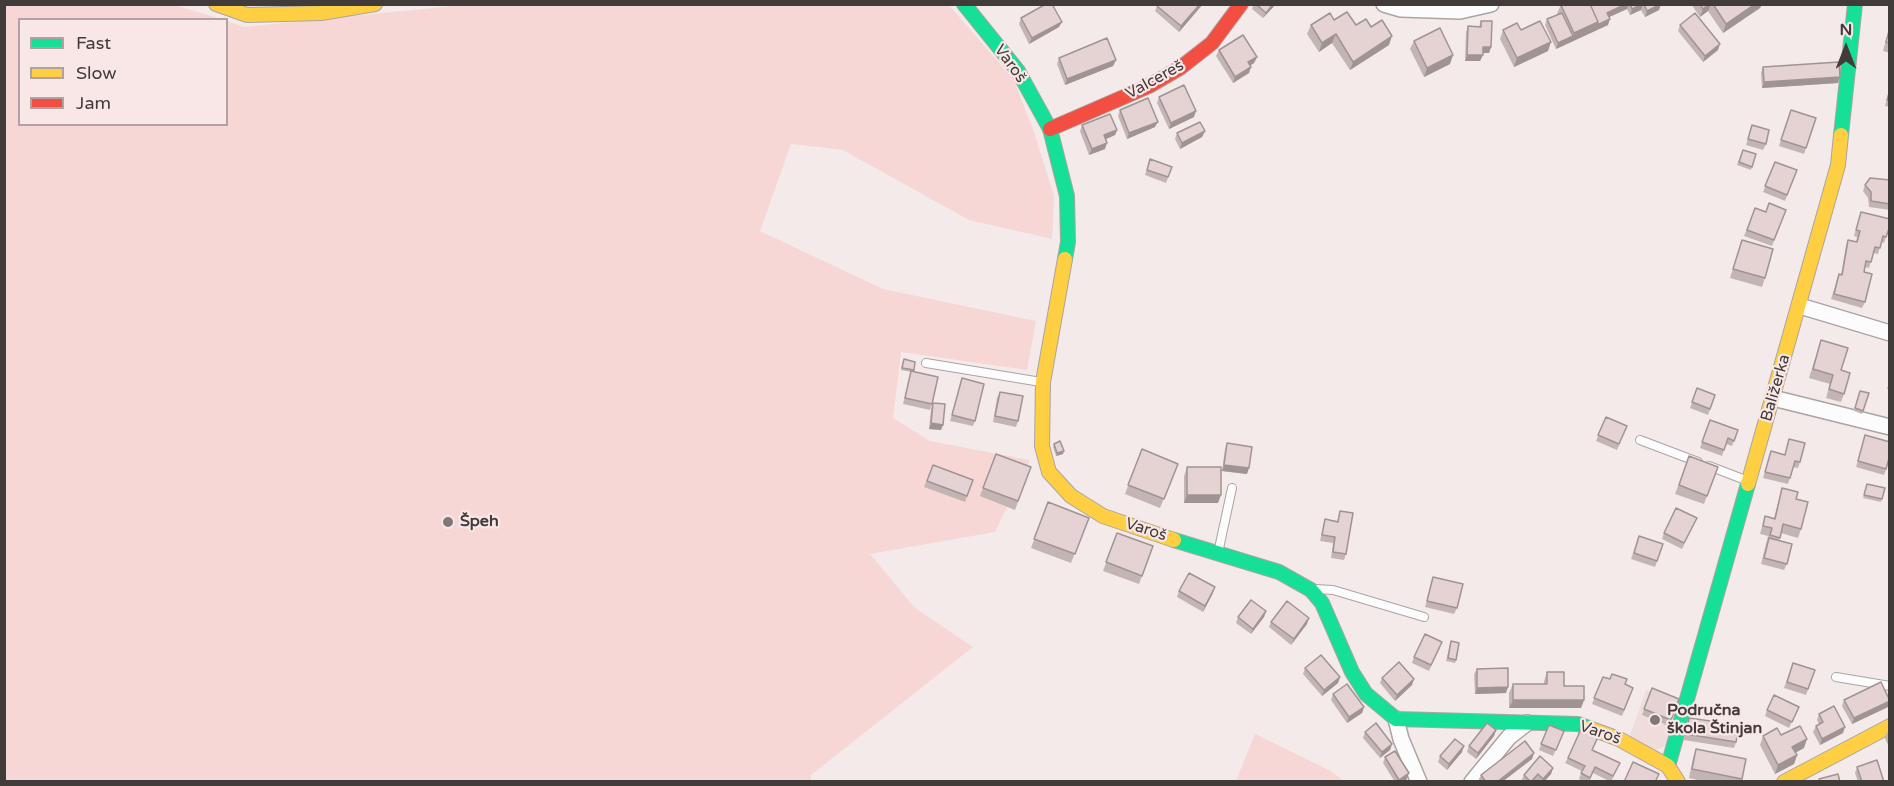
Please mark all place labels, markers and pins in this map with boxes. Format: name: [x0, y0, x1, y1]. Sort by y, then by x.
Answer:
place label: Špeh: [460, 512, 499, 532]
marker: Špeh: [441, 515, 455, 529]
place label: Područna škola Štinjan: [1667, 701, 1762, 739]
marker: Područna škola Štinjan: [1648, 713, 1662, 727]

